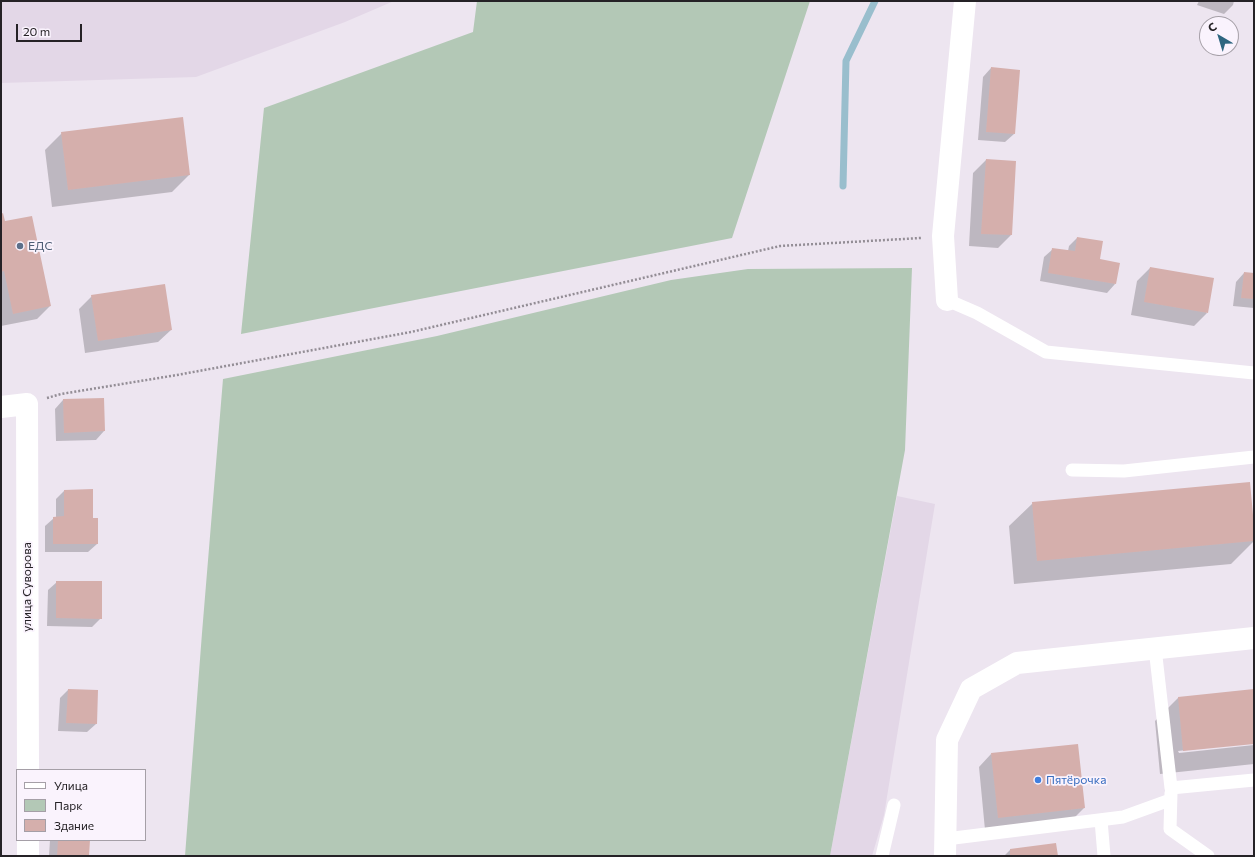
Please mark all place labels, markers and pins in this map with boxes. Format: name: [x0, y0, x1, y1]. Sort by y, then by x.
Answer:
place label: ЕДС: [28, 239, 53, 253]
marker: ЕДС: [15, 241, 25, 251]
place label: Пятёрочка: [1046, 773, 1106, 787]
marker: Пятёрочка: [1033, 775, 1043, 785]

